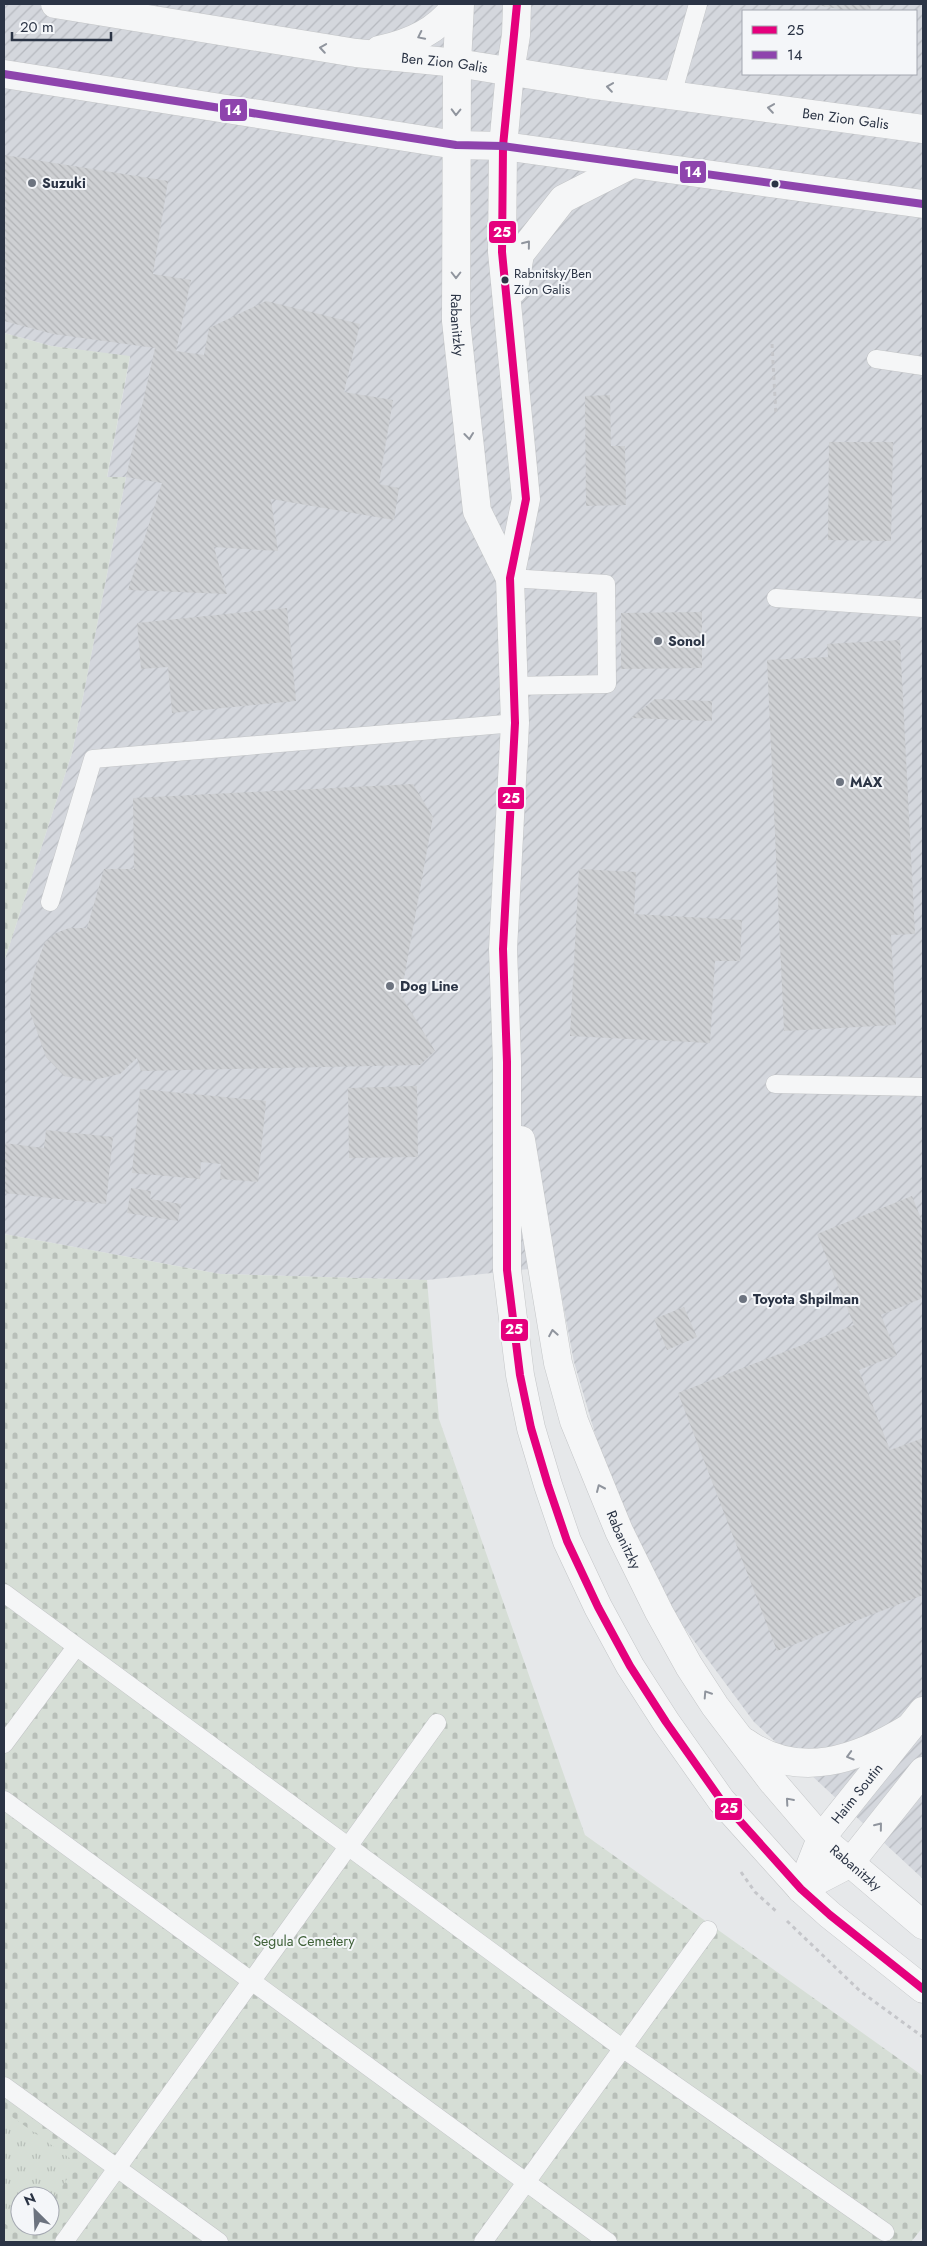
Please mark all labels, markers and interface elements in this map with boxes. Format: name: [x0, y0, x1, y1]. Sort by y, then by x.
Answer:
scale bar: [12, 10, 111, 42]
legend: [742, 10, 917, 75]
text: 20 m: [20, 16, 54, 38]
text: 25: [787, 19, 804, 41]
one-way arrow: [417, 29, 426, 40]
one-way arrow: [319, 43, 327, 53]
text: 14: [787, 44, 803, 66]
street label: Ben Zion Galis: [400, 48, 490, 78]
one-way arrow: [605, 82, 613, 93]
line badge: 14: [219, 98, 248, 122]
text: 14: [225, 100, 242, 120]
street label: Ben Zion Galis: [801, 103, 890, 134]
one-way arrow: [767, 104, 775, 114]
one-way arrow: [451, 108, 461, 116]
line badge: 14: [679, 160, 707, 184]
text: 14: [685, 162, 702, 182]
place label: Suzuki: [42, 173, 86, 193]
marker: Suzuki: [26, 177, 38, 189]
unlabelled marker: [770, 179, 780, 189]
line badge: 25: [488, 220, 517, 244]
text: 25: [493, 222, 511, 242]
one-way arrow: [522, 241, 530, 250]
place label: Rabnitsky/Ben Zion Galis: [514, 264, 592, 299]
one-way arrow: [451, 271, 461, 279]
marker: Rabnitsky/Ben Zion Galis: [500, 275, 510, 285]
street label: Rabanitzky: [446, 294, 470, 358]
one-way arrow: [463, 433, 474, 441]
place label: Sonol: [668, 631, 705, 651]
marker: Sonol: [652, 635, 664, 647]
place label: MAX: [850, 772, 883, 792]
marker: MAX: [834, 776, 846, 788]
line badge: 25: [497, 786, 525, 810]
text: 25: [502, 788, 520, 808]
place label: Dog Line: [400, 976, 459, 996]
marker: Dog Line: [384, 980, 396, 992]
place label: Toyota Shpilman: [753, 1289, 859, 1309]
marker: Toyota Shpilman: [737, 1293, 749, 1305]
line badge: 25: [500, 1318, 529, 1342]
text: 25: [505, 1319, 523, 1339]
one-way arrow: [548, 1328, 558, 1337]
one-way arrow: [596, 1484, 607, 1493]
street label: Rabanitzky: [602, 1507, 647, 1573]
one-way arrow: [704, 1690, 714, 1699]
one-way arrow: [846, 1751, 854, 1761]
street label: Haim Soutin: [826, 1759, 887, 1828]
line badge: 25: [714, 1797, 743, 1821]
text: 25: [720, 1798, 738, 1818]
one-way arrow: [786, 1798, 795, 1807]
one-way arrow: [874, 1822, 883, 1831]
street label: Rabanitzky: [825, 1840, 887, 1896]
park label: Segula Cemetery: [253, 1931, 355, 1951]
north arrow: [10, 2186, 60, 2236]
text: N: [21, 2188, 39, 2211]

